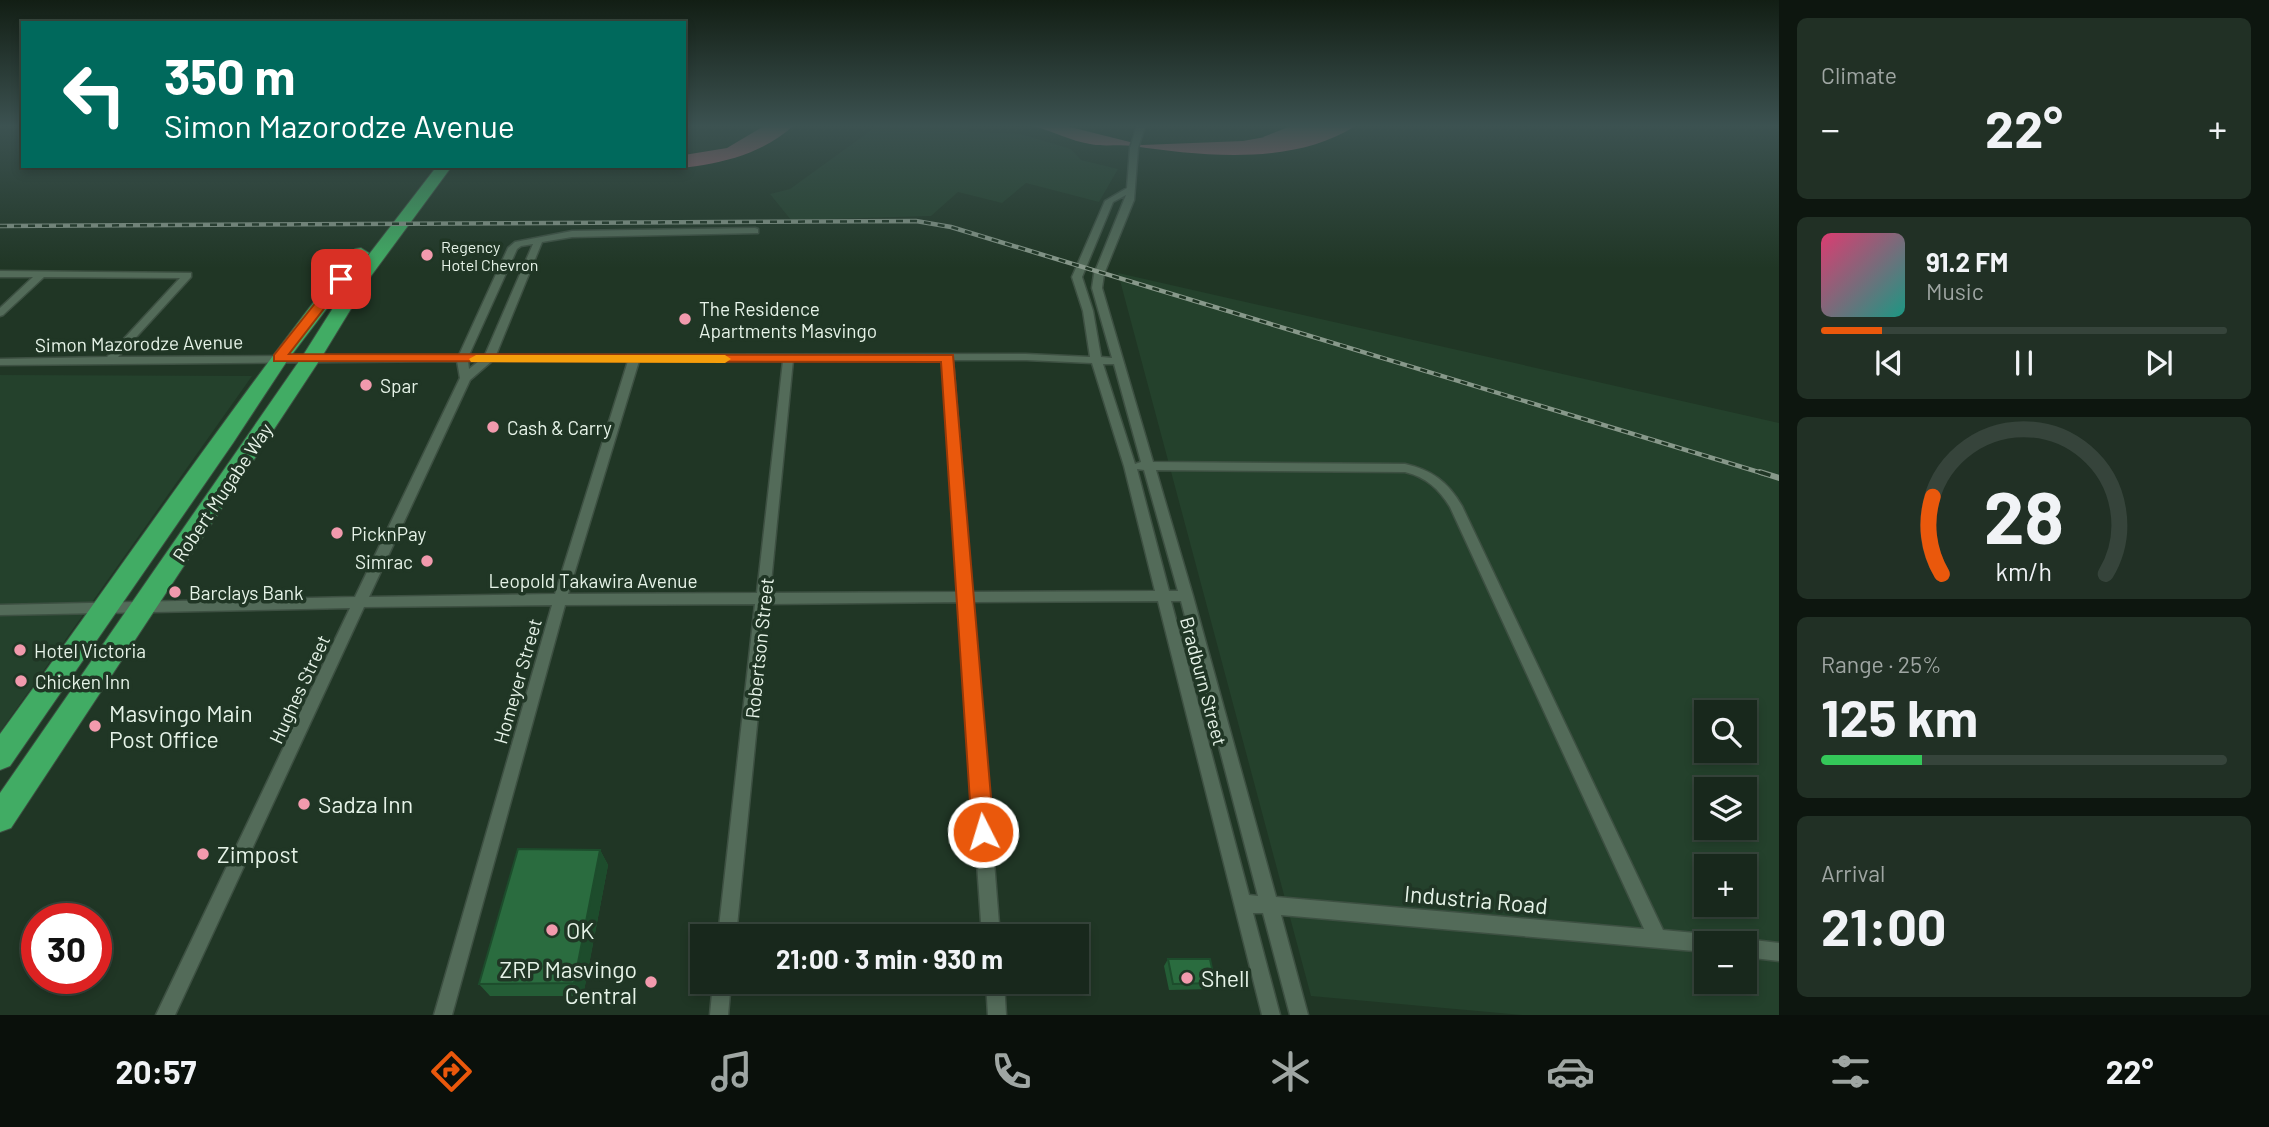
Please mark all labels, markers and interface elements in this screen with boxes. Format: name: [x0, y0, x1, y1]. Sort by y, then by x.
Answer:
text: 350 m: [164, 46, 296, 105]
icon: left: [49, 49, 140, 140]
text: Climate: [1821, 61, 1897, 89]
text: 22°: [1985, 96, 2063, 158]
text: −: [1821, 105, 1840, 151]
text: +: [2208, 105, 2227, 151]
text: Simon Mazorodze Avenue: [164, 106, 515, 144]
place label: Regency Hotel Chevron: [441, 237, 538, 274]
text: 91.2 FM: [1926, 246, 2008, 277]
marker: Regency Hotel Chevron: [419, 247, 435, 263]
pin: [311, 249, 371, 309]
icon: arrive: [322, 260, 360, 298]
text: Music: [1926, 277, 1984, 305]
place label: The Residence Apartments Masvingo: [699, 297, 877, 342]
marker: The Residence Apartments Masvingo: [677, 311, 693, 327]
street label: Simon Mazorodze Avenue: [35, 330, 243, 356]
icon: previous: [1870, 344, 1908, 382]
icon: pause: [2005, 344, 2043, 382]
icon: next: [2140, 344, 2178, 382]
place label: Spar: [380, 374, 418, 397]
marker: Spar: [358, 377, 374, 393]
place label: Cash & Carry: [507, 416, 612, 439]
street label: Robert Mugabe Way: [167, 418, 277, 566]
marker: Cash & Carry: [485, 419, 501, 435]
text: 28: [1984, 471, 2064, 559]
place label: PicknPay: [351, 522, 427, 545]
marker: PicknPay: [329, 525, 345, 541]
place label: Simrac: [355, 550, 413, 573]
marker: Simrac: [419, 553, 435, 569]
text: km/h: [1996, 555, 2052, 585]
street label: Leopold Takawira Avenue: [488, 569, 698, 592]
street label: Robertson Street: [740, 576, 778, 720]
place label: Barclays Bank: [189, 581, 304, 604]
marker: Barclays Bank: [167, 584, 183, 600]
street label: Bradburn Street: [1176, 614, 1232, 748]
street label: Homeyer Street: [488, 616, 546, 746]
street label: Hughes Street: [264, 631, 334, 747]
place label: Hotel Victoria: [34, 639, 146, 662]
marker: Hotel Victoria: [12, 642, 28, 658]
text: Range · 25%: [1821, 650, 1941, 678]
place label: Chicken Inn: [35, 670, 130, 693]
marker: Chicken Inn: [13, 673, 29, 689]
text: 125 km: [1821, 685, 1978, 747]
place label: Masvingo Main Post Office: [109, 699, 253, 753]
map controls: [1694, 700, 1757, 994]
button: search: [1694, 700, 1757, 763]
marker: Masvingo Main Post Office: [87, 718, 103, 734]
button: layers: [1694, 777, 1757, 840]
place label: Sadza Inn: [318, 790, 413, 818]
position arrow: [946, 795, 1020, 869]
marker: Sadza Inn: [296, 796, 312, 812]
place label: Zimpost: [217, 840, 299, 868]
marker: Zimpost: [195, 846, 211, 862]
button: +: [1694, 854, 1757, 917]
text: Arrival: [1821, 859, 1885, 887]
street label: Industria Road: [1403, 879, 1549, 919]
text: 21:00: [1821, 894, 1946, 956]
speed limit sign: 30: [21, 903, 112, 994]
place label: OK: [566, 916, 594, 944]
marker: OK: [544, 922, 560, 938]
button: −: [1694, 931, 1757, 994]
text: 21:00 · 3 min · 930 m: [776, 943, 1003, 974]
place label: ZRP Masvingo Central: [500, 955, 637, 1009]
place label: Shell: [1201, 964, 1250, 992]
marker: Shell: [1179, 970, 1195, 986]
marker: ZRP Masvingo Central: [643, 974, 659, 990]
icon: directions: [427, 1047, 476, 1096]
icon: music: [707, 1047, 756, 1096]
icon: phone: [987, 1047, 1036, 1096]
icon: climate: [1266, 1047, 1315, 1096]
icon: car: [1546, 1047, 1595, 1096]
icon: filters: [1826, 1047, 1875, 1096]
text: 20:57: [115, 1052, 196, 1090]
text: 22°: [2106, 1052, 2154, 1090]

